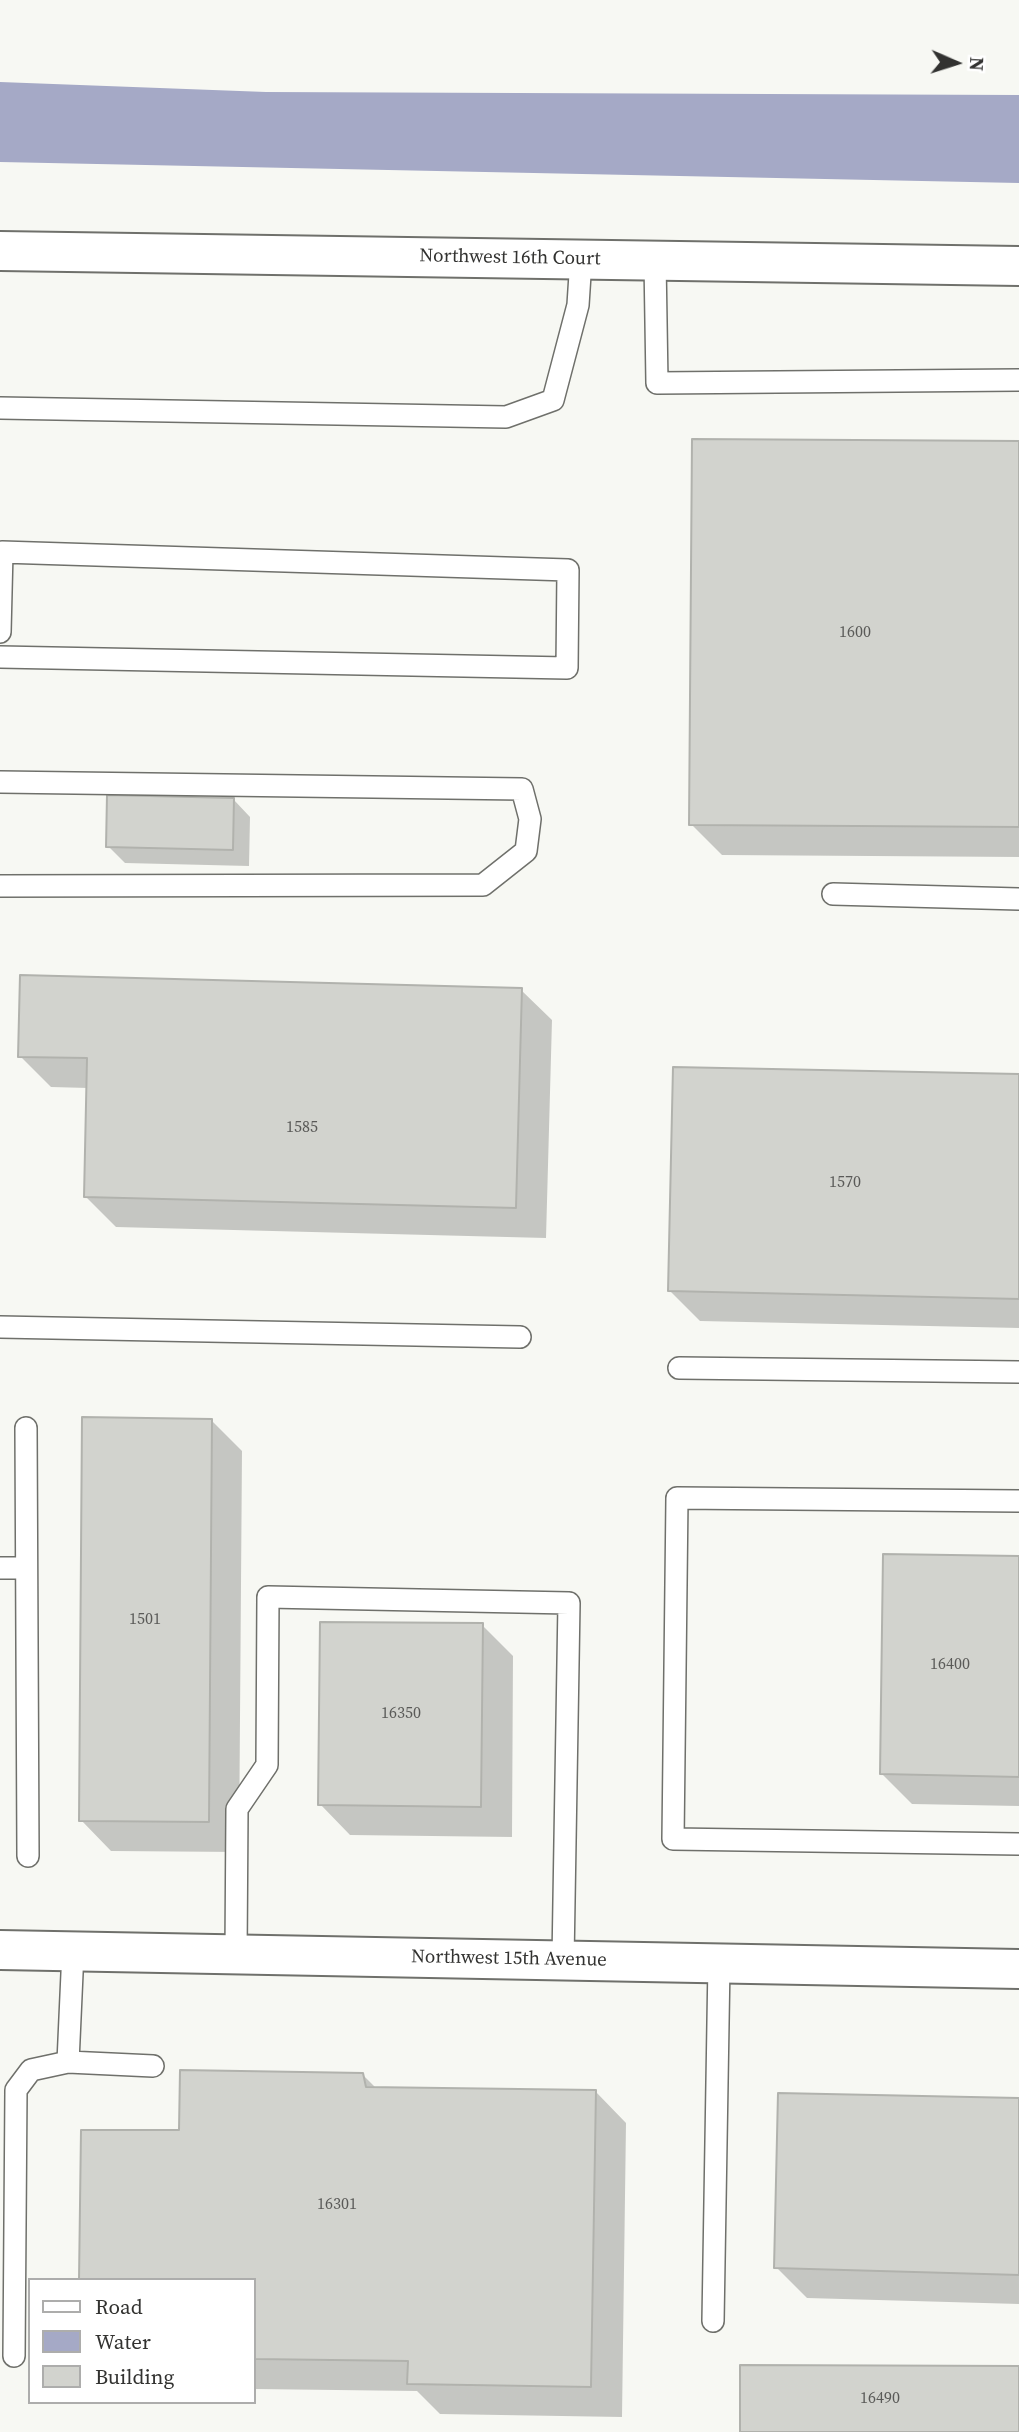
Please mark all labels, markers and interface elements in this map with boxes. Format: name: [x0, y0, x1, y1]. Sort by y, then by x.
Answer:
north arrow: [921, 28, 991, 98]
text: N: [964, 57, 990, 72]
street label: Northwest 16th Court: [419, 245, 601, 271]
house number: 1600: [839, 623, 871, 643]
house number: 1585: [286, 1118, 318, 1138]
house number: 1570: [829, 1173, 861, 1193]
house number: 1501: [129, 1610, 161, 1630]
house number: 16400: [930, 1655, 970, 1675]
house number: 16350: [381, 1704, 421, 1724]
street label: Northwest 15th Avenue: [411, 1946, 607, 1972]
house number: 16301: [317, 2195, 357, 2215]
legend: [28, 2278, 256, 2404]
text: Road: [95, 2292, 143, 2321]
text: Water: [95, 2327, 151, 2356]
text: Building: [95, 2362, 174, 2391]
house number: 16490: [860, 2389, 900, 2409]

